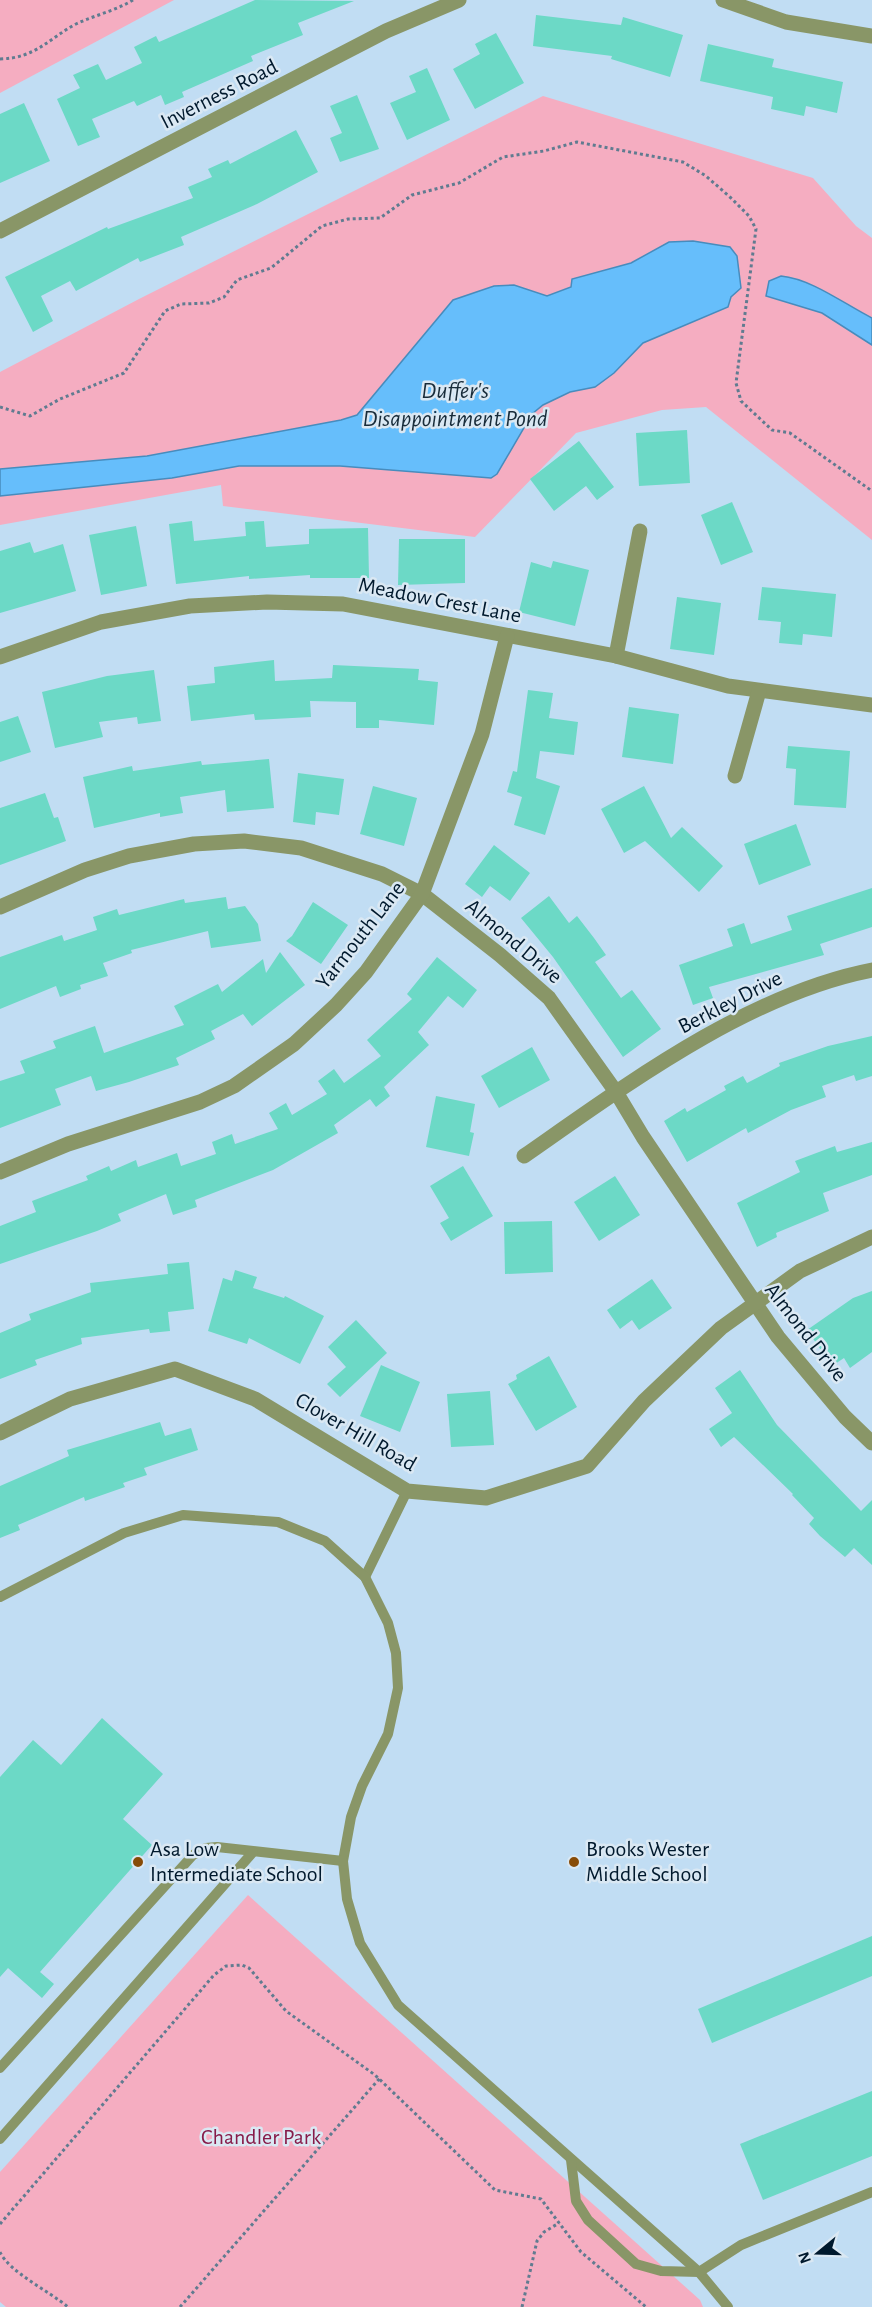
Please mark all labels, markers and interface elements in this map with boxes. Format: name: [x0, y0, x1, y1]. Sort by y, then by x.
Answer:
street label: Inverness Road: [157, 55, 281, 133]
water label: Duffer's Disappointment Pond: [362, 379, 548, 431]
street label: Meadow Crest Lane: [357, 573, 523, 627]
street label: Yarmouth Lane: [311, 877, 409, 993]
street label: Almond Drive: [462, 894, 566, 988]
street label: Berkley Drive: [675, 966, 785, 1038]
street label: Almond Drive: [761, 1279, 851, 1385]
street label: Clover Hill Road: [292, 1389, 420, 1475]
place label: Asa Low Intermediate School: [150, 1838, 323, 1885]
place label: Brooks Wester Middle School: [586, 1838, 709, 1885]
marker: Asa Low Intermediate School: [131, 1855, 145, 1869]
marker: Brooks Wester Middle School: [567, 1855, 581, 1869]
park label: Chandler Park: [201, 2126, 321, 2148]
north arrow: [788, 2223, 848, 2283]
text: N: [795, 2250, 814, 2265]

